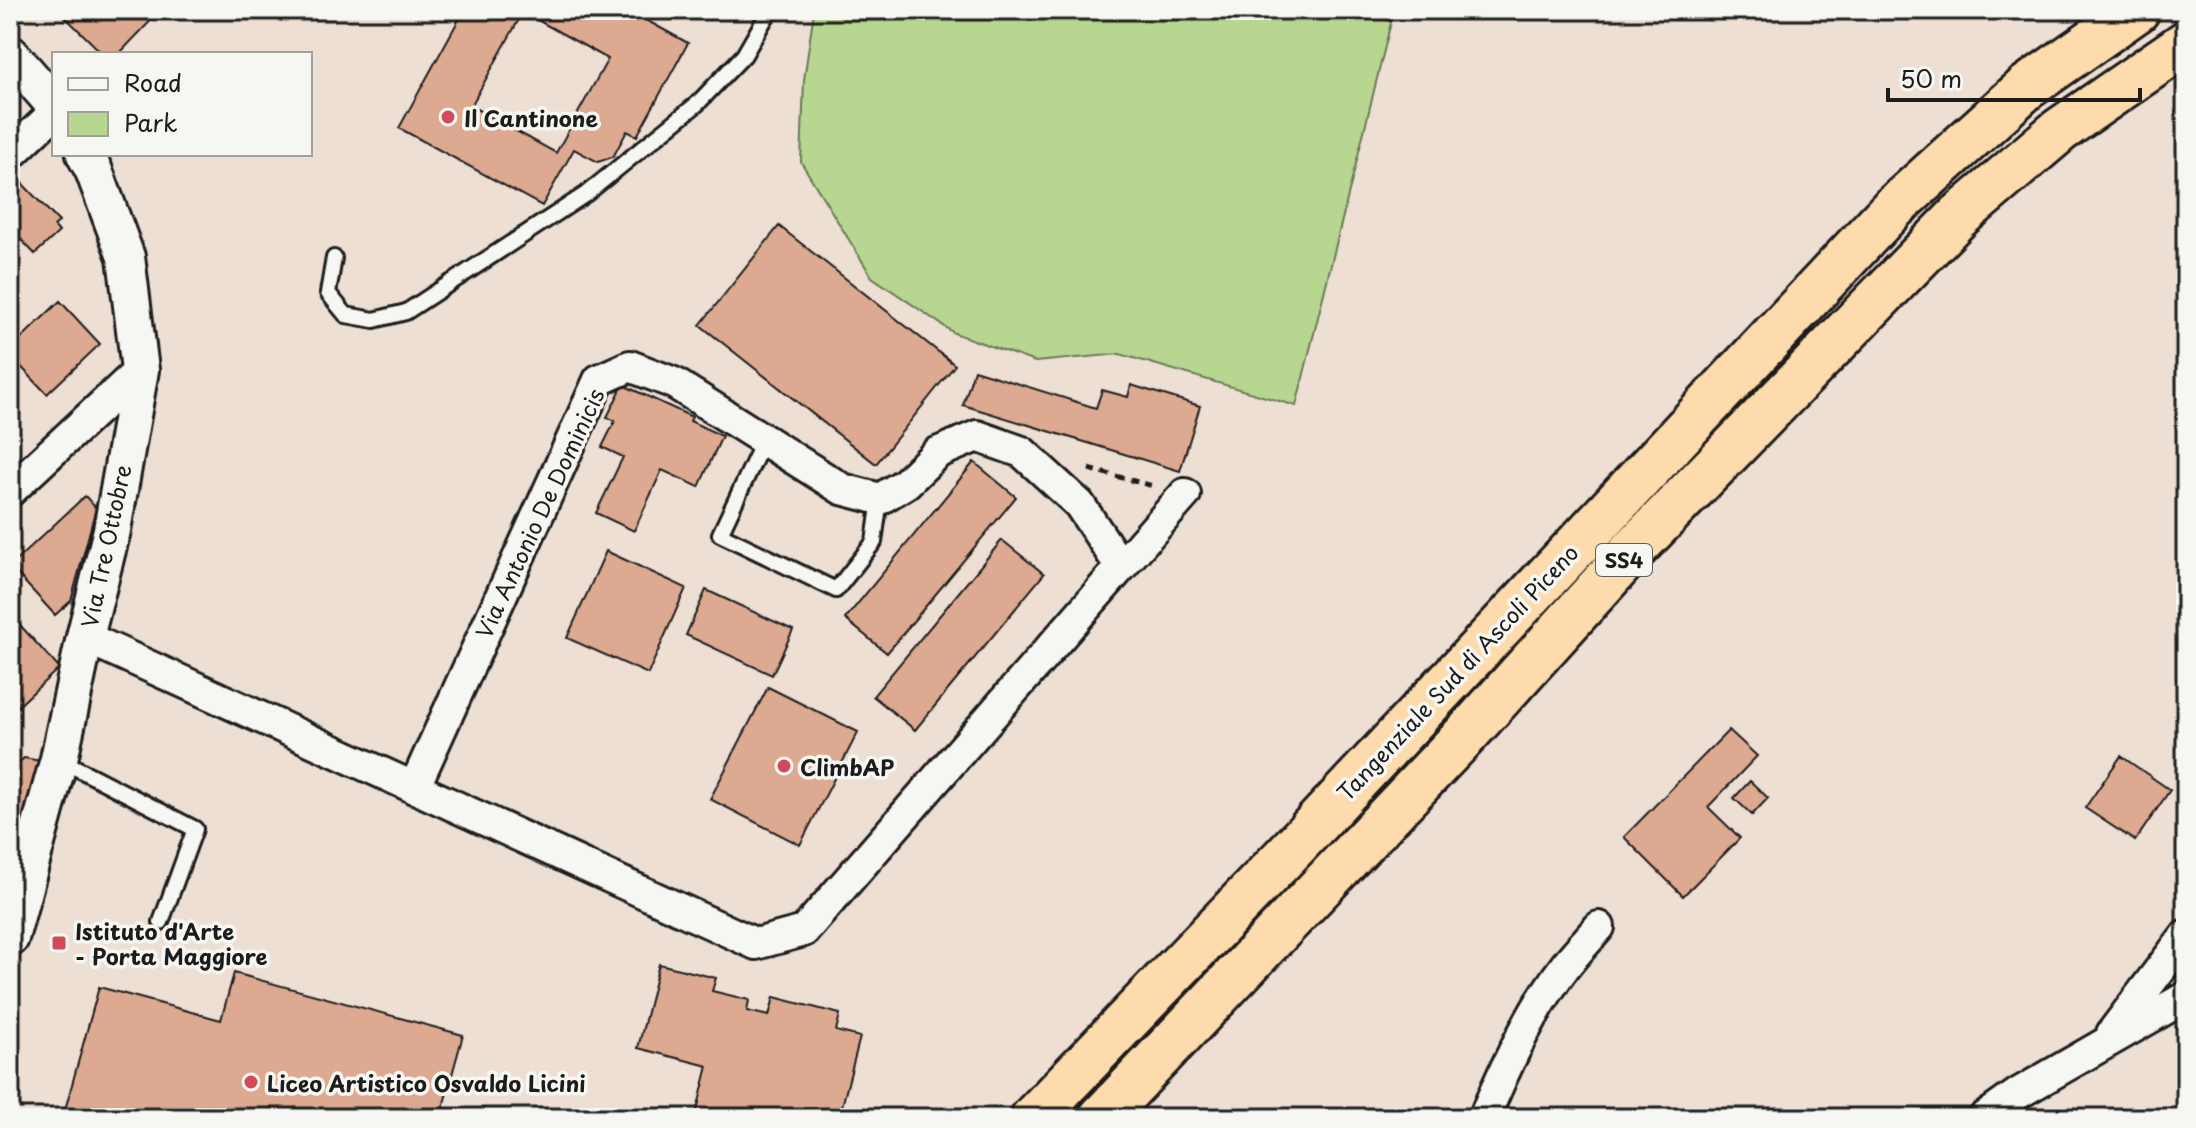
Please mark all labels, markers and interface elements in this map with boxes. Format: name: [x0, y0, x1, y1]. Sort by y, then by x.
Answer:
legend: [52, 52, 312, 156]
scale bar: [1888, 52, 2140, 102]
text: 50 m: [1900, 60, 1962, 96]
text: Road: [124, 64, 182, 100]
place label: Il Cantinone: [464, 101, 598, 134]
text: Park: [124, 104, 178, 140]
marker: Il Cantinone: [439, 108, 457, 126]
street label: Via Antonio De Dominicis: [466, 383, 612, 643]
street label: Via Tre Ottobre: [72, 461, 138, 631]
street label: Tangenziale Sud di Ascoli Piceno: [1329, 536, 1585, 808]
road number: SS4: [1596, 544, 1652, 576]
place label: ClimbAP: [800, 750, 894, 783]
marker: ClimbAP: [775, 757, 793, 775]
place label: Istituto d'Arte - Porta Maggiore: [75, 914, 268, 972]
marker: Istituto d'Arte - Porta Maggiore: [50, 934, 68, 952]
place label: Liceo Artistico Osvaldo Licini: [267, 1066, 586, 1099]
marker: Liceo Artistico Osvaldo Licini: [242, 1073, 260, 1091]

